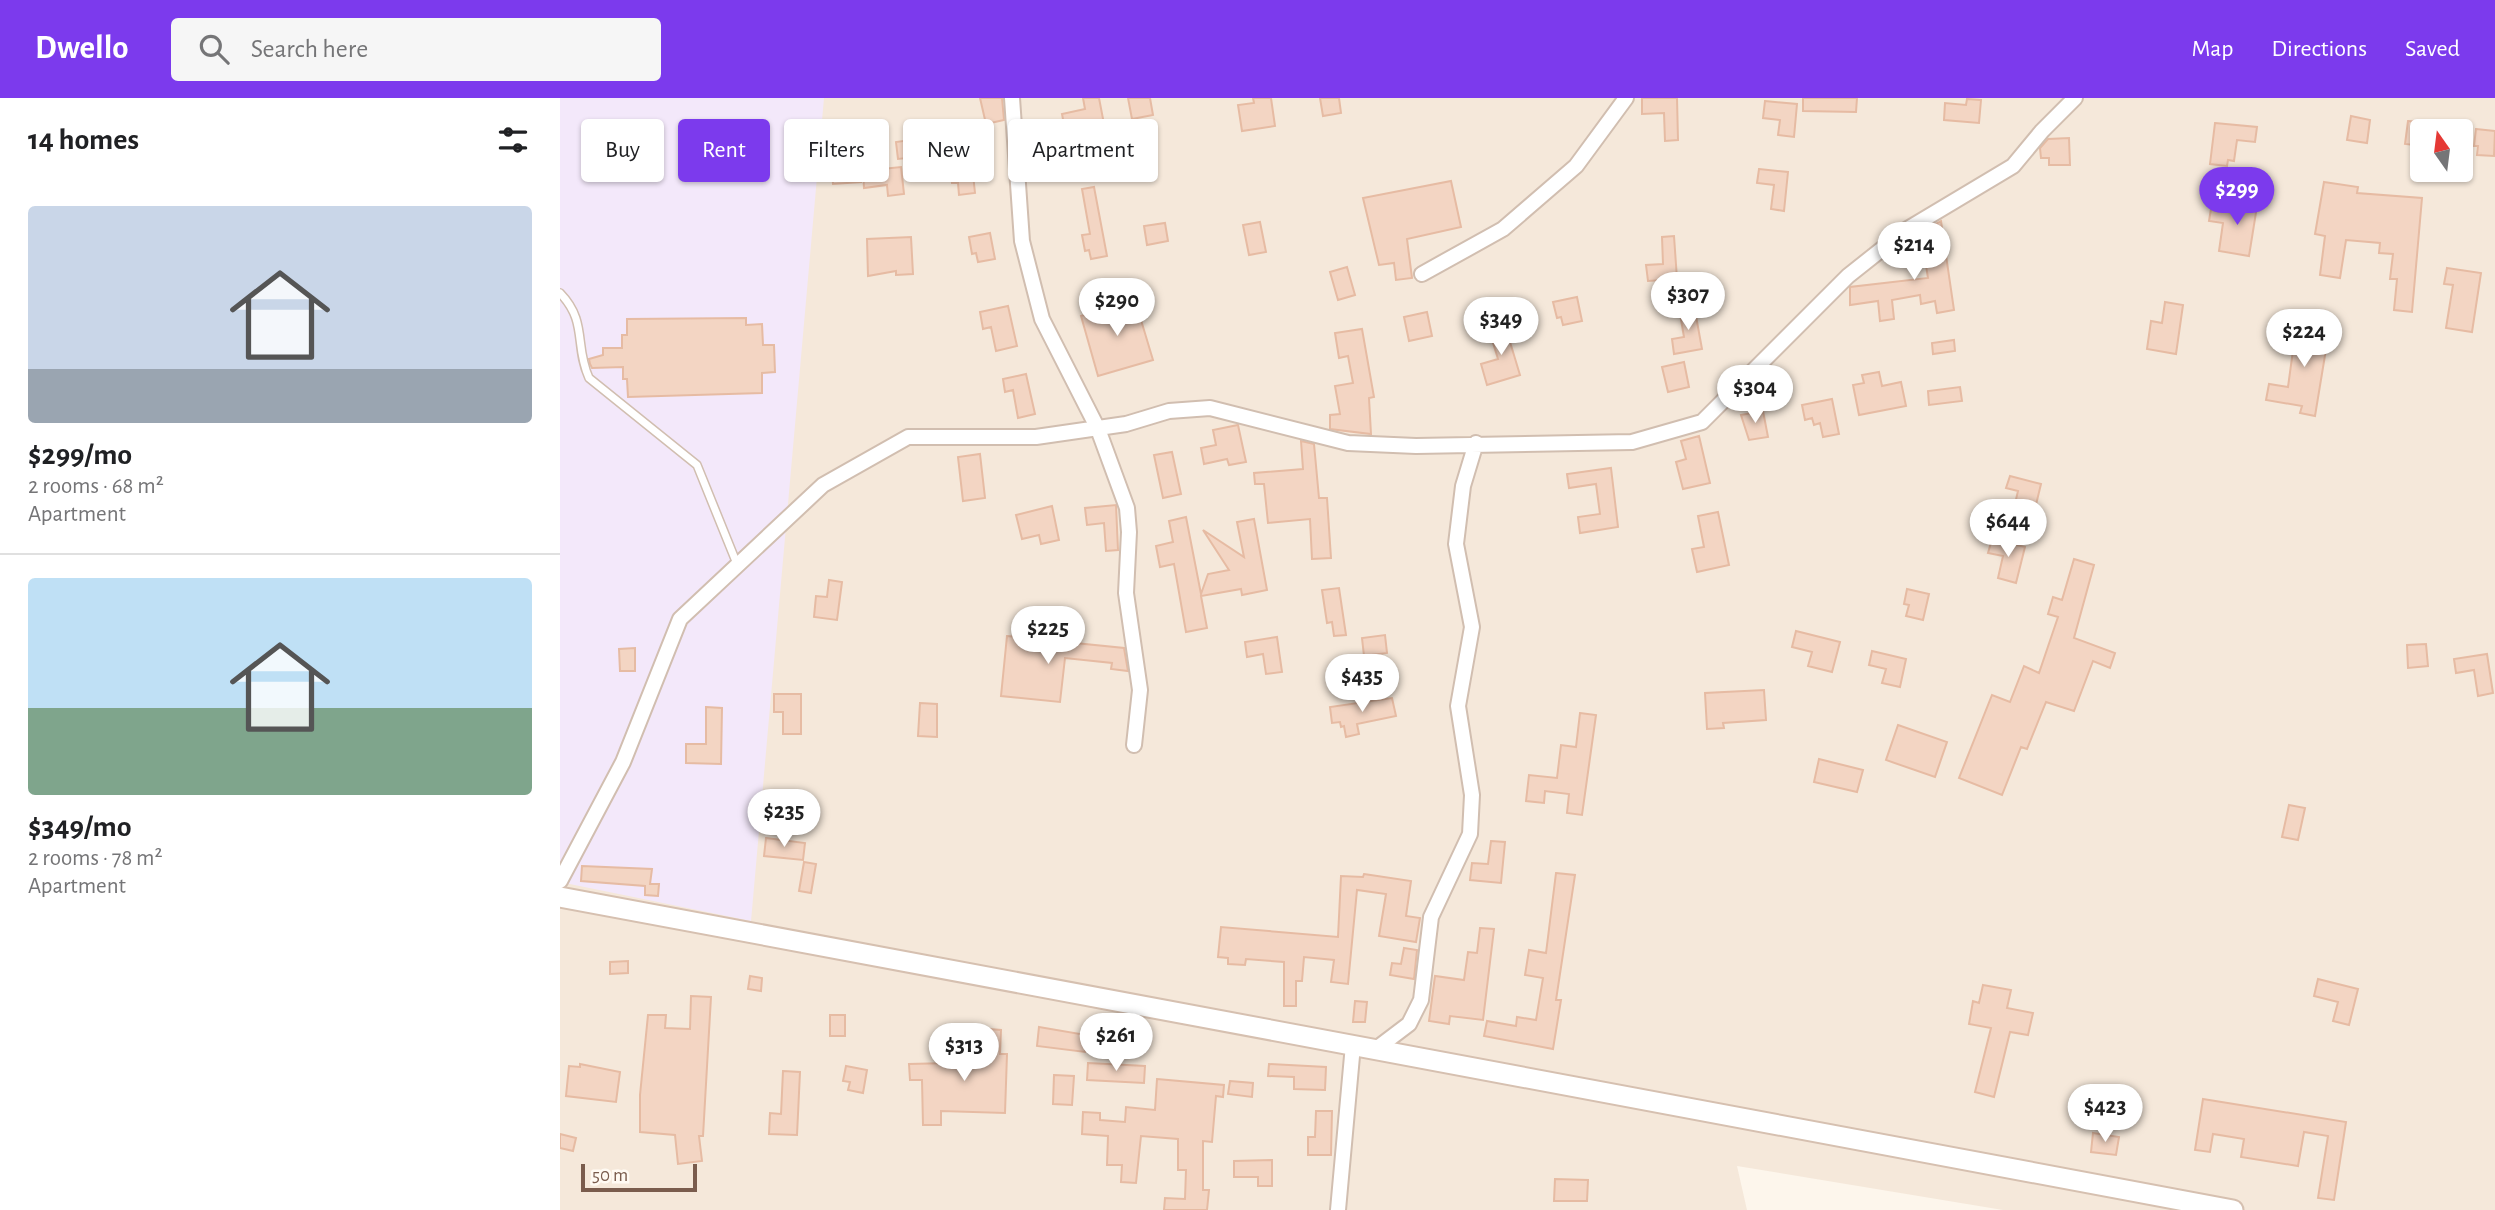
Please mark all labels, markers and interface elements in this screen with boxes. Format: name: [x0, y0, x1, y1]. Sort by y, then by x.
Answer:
search box: [171, 18, 661, 81]
icon: search: [195, 30, 233, 68]
text: Dwello: [35, 32, 129, 65]
text: Search here: [251, 36, 368, 62]
text: Map: [2191, 37, 2233, 61]
text: Directions: [2271, 37, 2367, 61]
text: Saved: [2405, 37, 2460, 61]
chip: Buy: [581, 119, 664, 182]
chip: Rent: [678, 119, 770, 182]
chip: Filters: [784, 119, 889, 182]
chip: New: [903, 119, 994, 182]
chip: Apartment: [1008, 119, 1158, 182]
north arrow: [2410, 119, 2473, 182]
map controls: [2410, 119, 2473, 182]
icon: filters: [494, 121, 532, 159]
text: 14 homes: [28, 125, 139, 155]
pin: $299: [2196, 167, 2278, 227]
text: $299: [2215, 178, 2259, 201]
pin: $214: [1873, 222, 1955, 282]
text: $214: [1893, 233, 1935, 256]
icon: home: [217, 252, 343, 378]
pin: $307: [1647, 272, 1729, 332]
pin: $290: [1076, 278, 1158, 338]
text: $307: [1667, 283, 1709, 306]
text: $290: [1095, 289, 1139, 312]
pin: $349: [1460, 298, 1542, 357]
text: $349: [1480, 308, 1522, 331]
pin: $224: [2263, 310, 2345, 369]
text: $224: [2282, 320, 2326, 343]
pin: $304: [1714, 366, 1796, 425]
text: $304: [1733, 376, 1777, 399]
text: $299/mo: [28, 440, 132, 470]
text: 2 rooms · 68 m²: [28, 475, 164, 498]
pin: $644: [1967, 500, 2049, 559]
text: Apartment: [28, 503, 126, 526]
text: $644: [1986, 510, 2030, 533]
pin: $225: [1007, 606, 1089, 666]
text: $225: [1027, 617, 1069, 640]
icon: home: [217, 624, 343, 750]
pin: $435: [1321, 654, 1403, 714]
text: $435: [1341, 665, 1383, 688]
pin: $235: [743, 790, 825, 849]
text: $235: [763, 800, 805, 823]
text: $349/mo: [28, 812, 132, 842]
text: 2 rooms · 78 m²: [28, 847, 163, 870]
text: Apartment: [28, 875, 126, 898]
pin: $261: [1075, 1014, 1157, 1073]
pin: $313: [923, 1024, 1005, 1083]
text: $261: [1096, 1024, 1136, 1047]
text: $313: [945, 1034, 983, 1057]
pin: $423: [2064, 1084, 2146, 1144]
text: $423: [2084, 1095, 2126, 1118]
scale bar: [581, 1161, 696, 1193]
text: 50 m: [592, 1166, 628, 1185]

